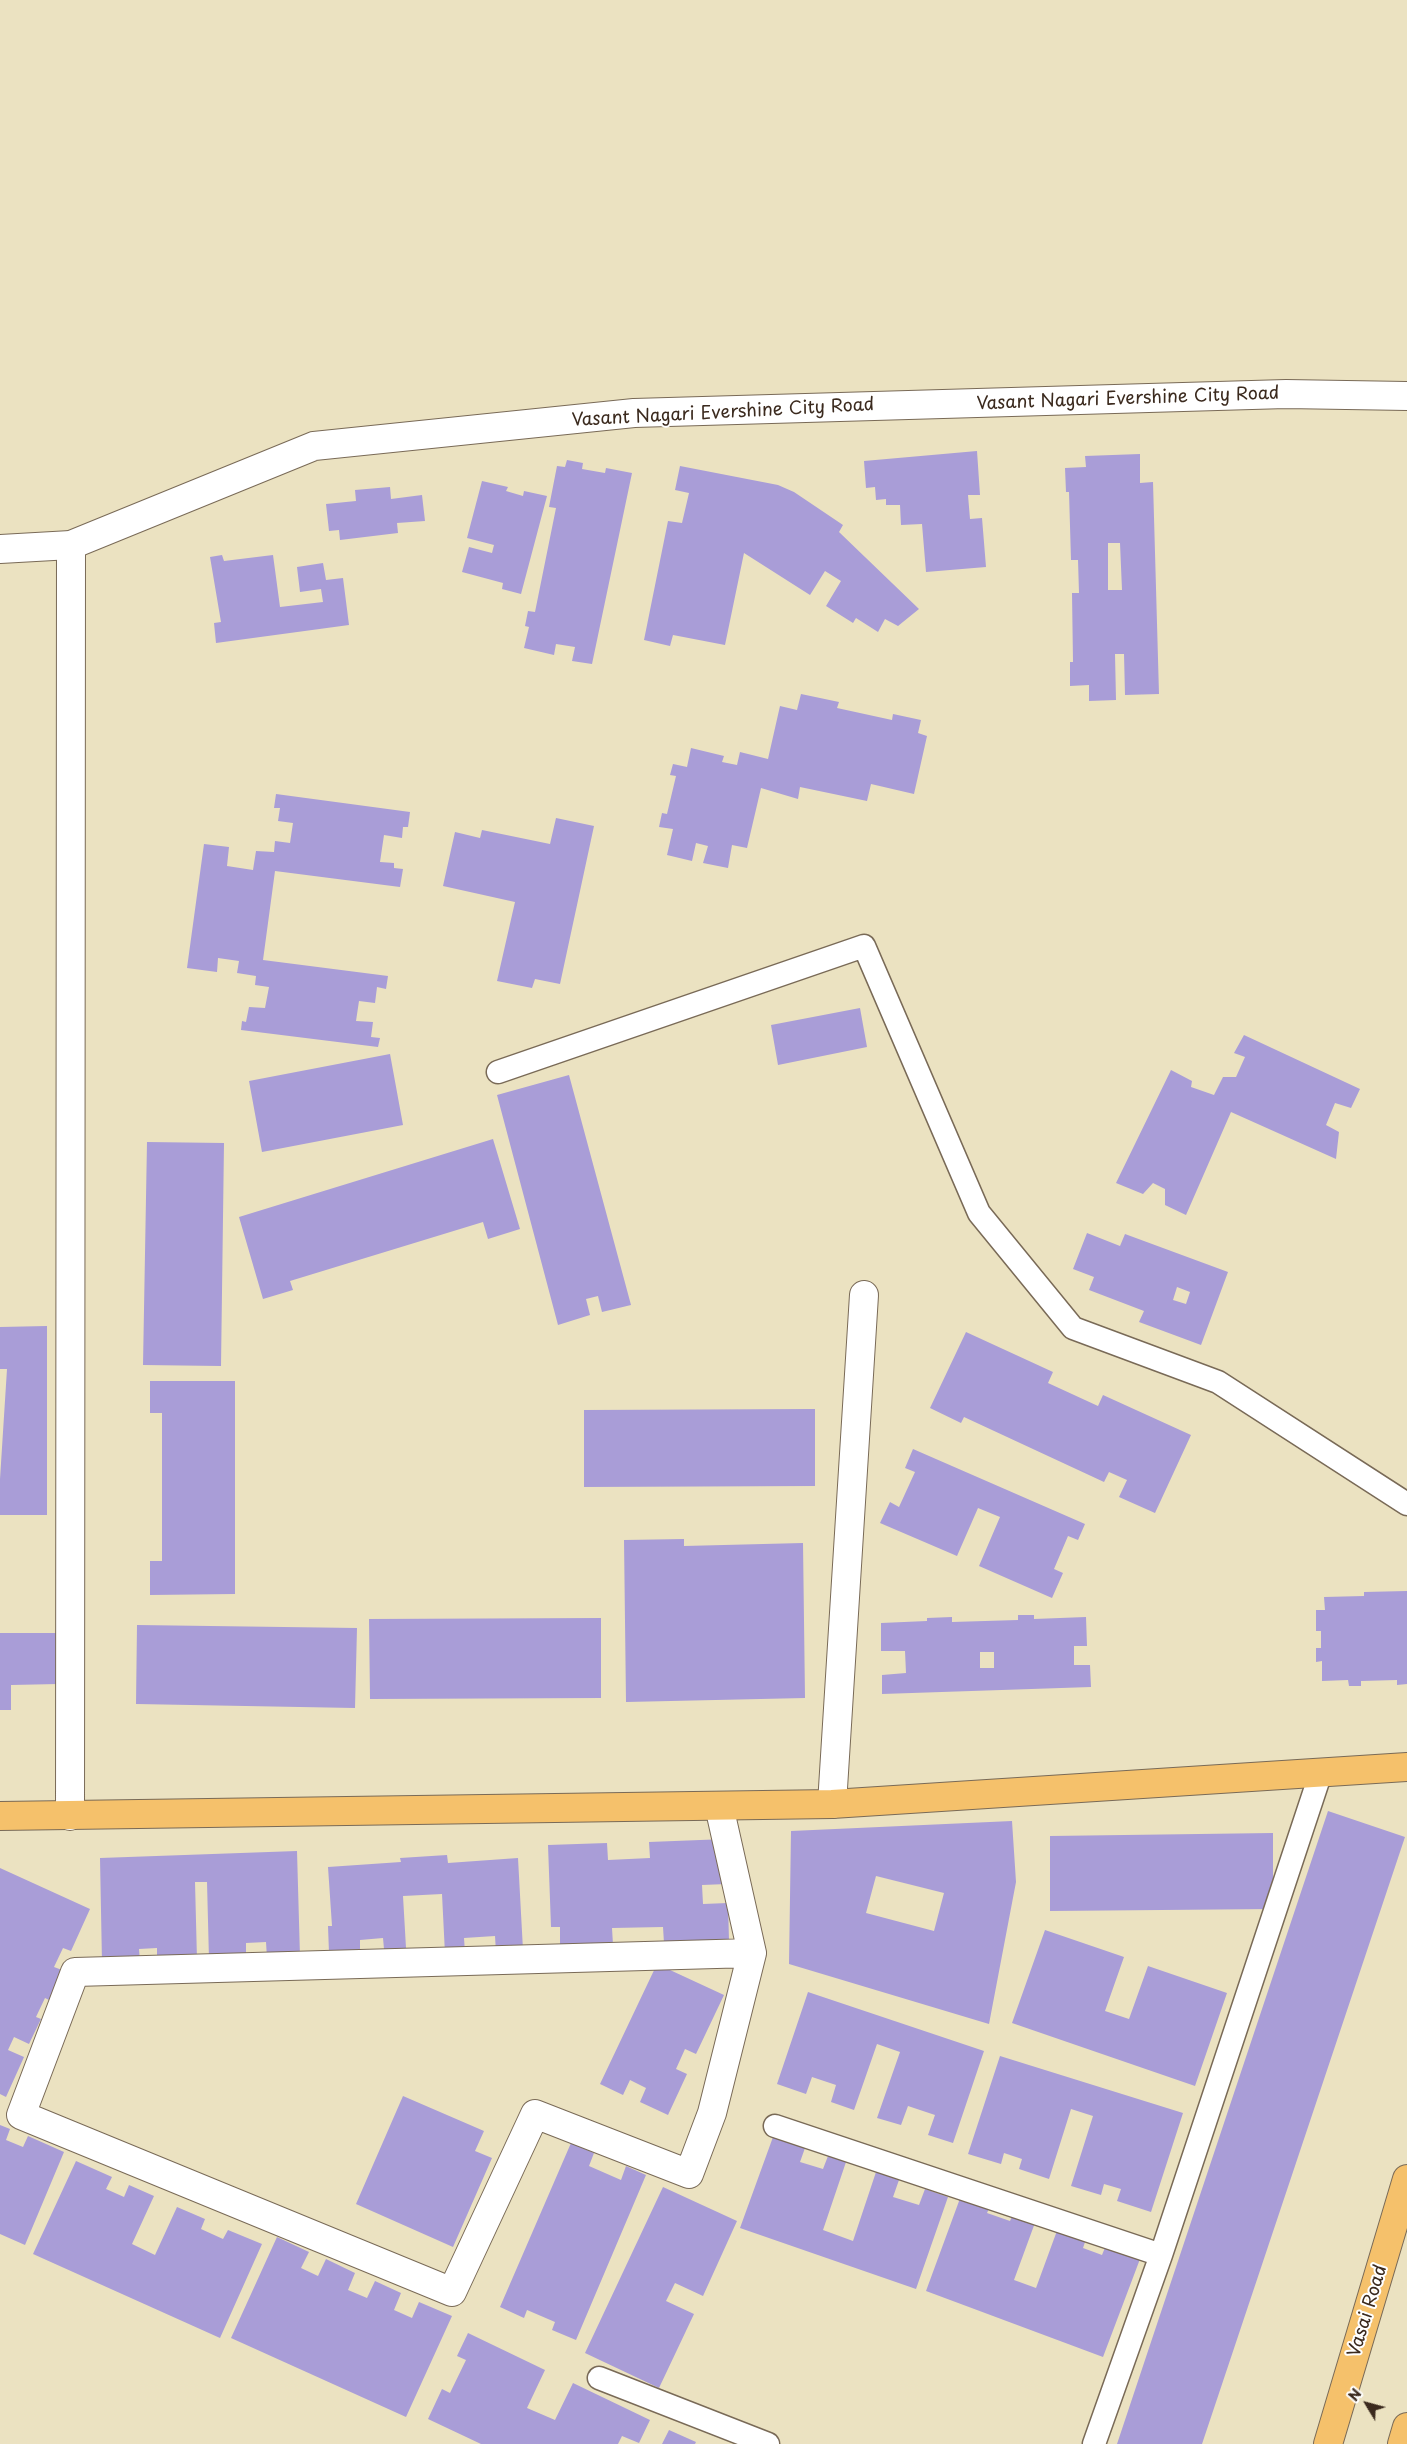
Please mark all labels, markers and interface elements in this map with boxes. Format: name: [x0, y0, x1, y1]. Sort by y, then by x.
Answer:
street label: Vasant Nagari Evershine City Road: [976, 383, 1280, 415]
street label: Vasant Nagari Evershine City Road: [571, 394, 875, 432]
street label: Vasai Road: [1344, 2262, 1392, 2360]
north arrow: [1342, 2379, 1392, 2429]
text: N: [1343, 2384, 1366, 2405]

